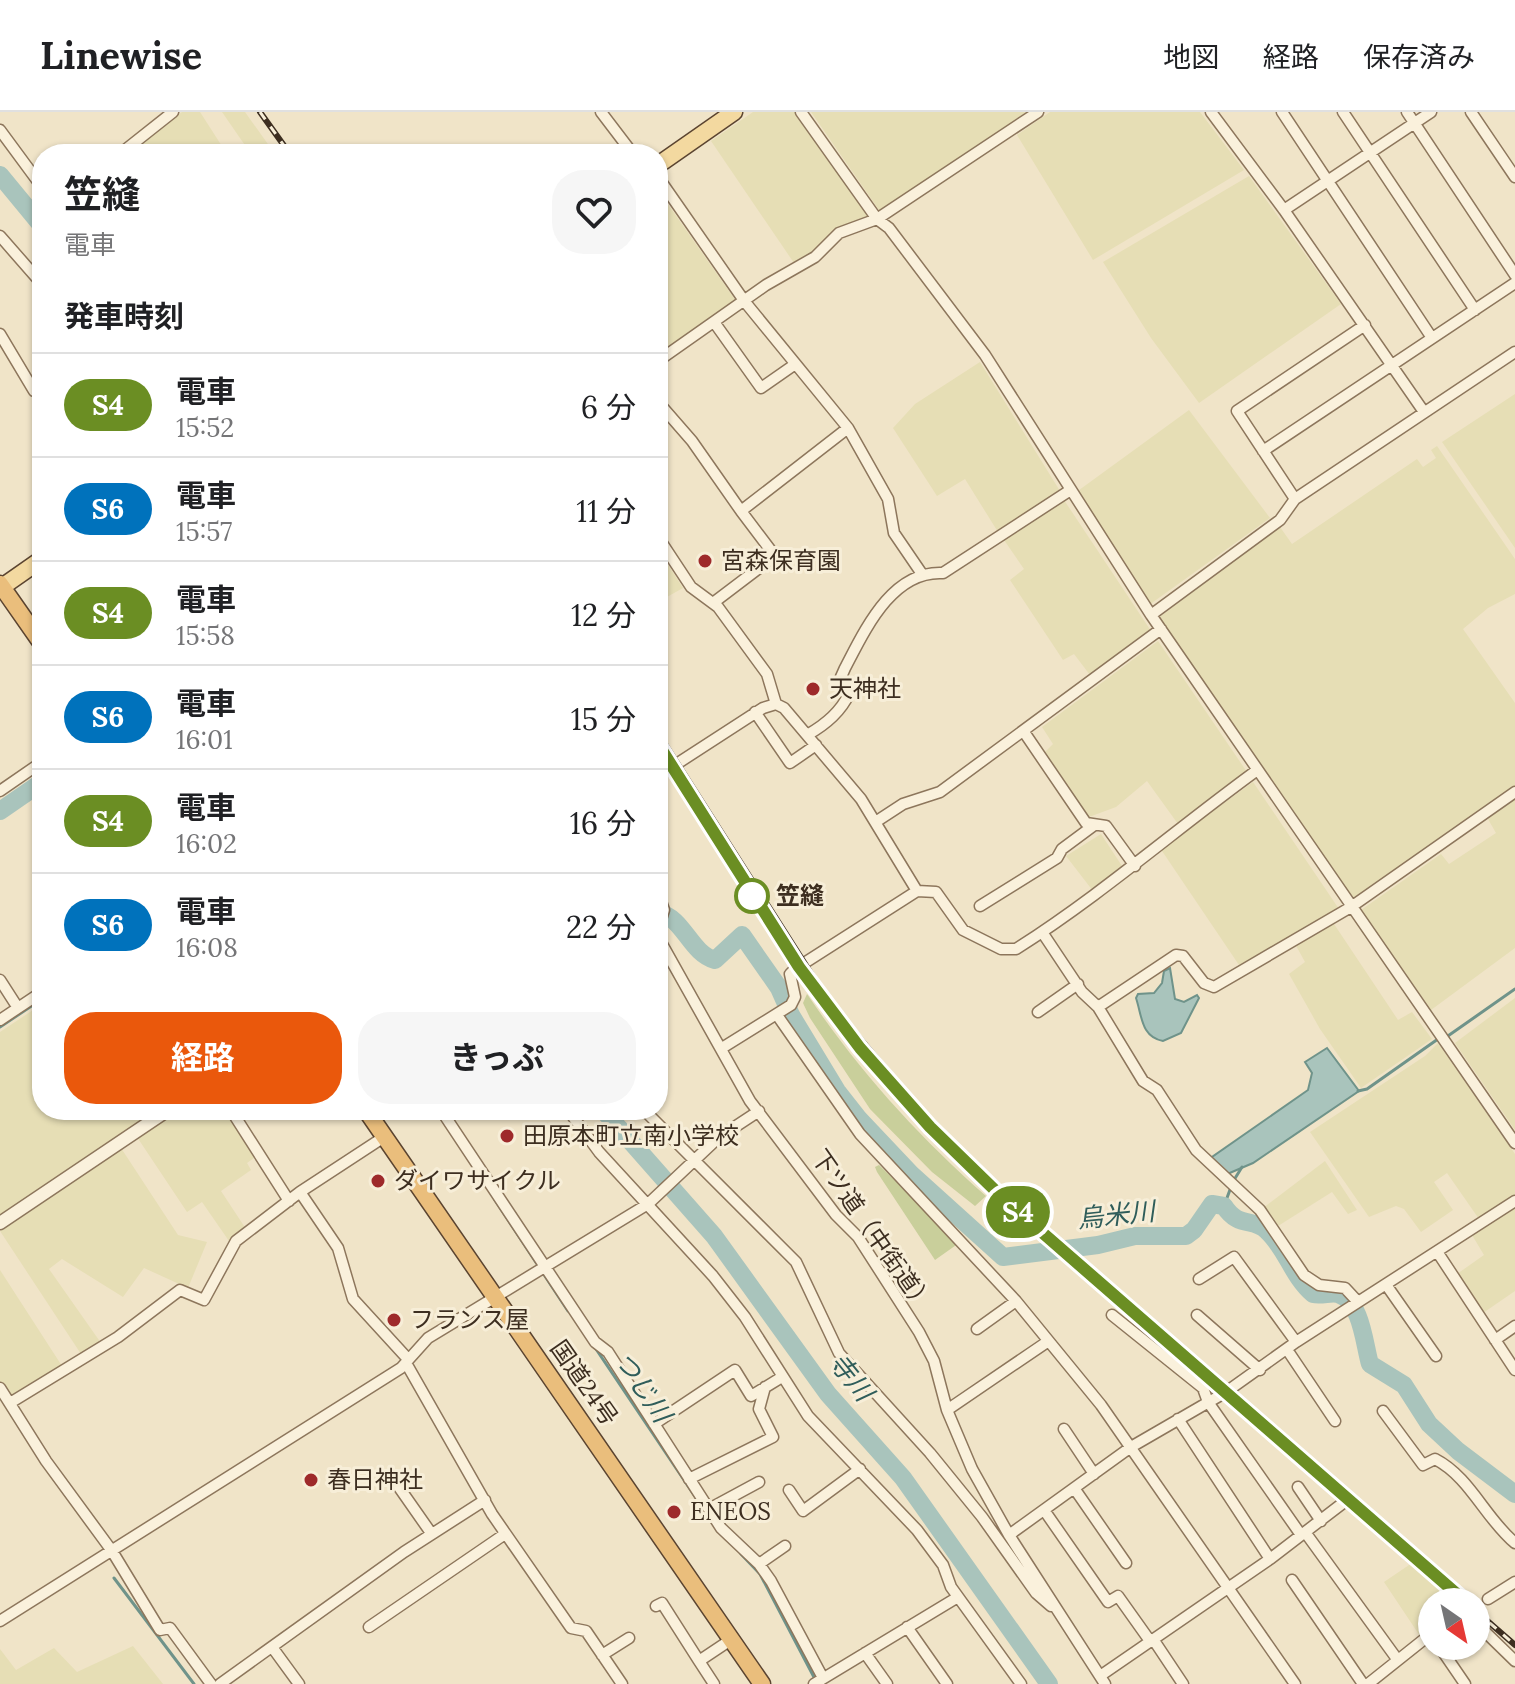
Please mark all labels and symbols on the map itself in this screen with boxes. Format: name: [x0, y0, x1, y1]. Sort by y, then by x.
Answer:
place label: 宮森保育園: [721, 545, 841, 576]
marker: 宮森保育園: [696, 552, 714, 570]
place label: 天神社: [829, 673, 901, 704]
marker: 天神社: [804, 680, 822, 698]
marker: 笠縫: [735, 879, 769, 913]
place label: 笠縫: [776, 880, 824, 911]
place label: 田原本町立南小学校: [523, 1120, 739, 1151]
marker: 田原本町立南小学校: [498, 1127, 516, 1145]
street label: 下ツ道（中街道）: [805, 1143, 940, 1318]
place label: ダイワサイクル: [394, 1165, 561, 1196]
marker: ダイワサイクル: [369, 1172, 387, 1190]
line badge: S4: [982, 1186, 1054, 1238]
water label: 烏米川: [1075, 1194, 1159, 1235]
place label: フランス屋: [410, 1304, 530, 1335]
marker: フランス屋: [385, 1311, 403, 1329]
street label: 国道24号: [544, 1334, 625, 1431]
water label: つじ川: [608, 1345, 681, 1431]
water label: 寺川: [822, 1346, 882, 1410]
place label: 春日神社: [327, 1464, 423, 1495]
marker: 春日神社: [302, 1471, 320, 1489]
place label: ENEOS: [690, 1496, 771, 1527]
marker: ENEOS: [665, 1503, 683, 1521]
north arrow: [1418, 1588, 1490, 1660]

